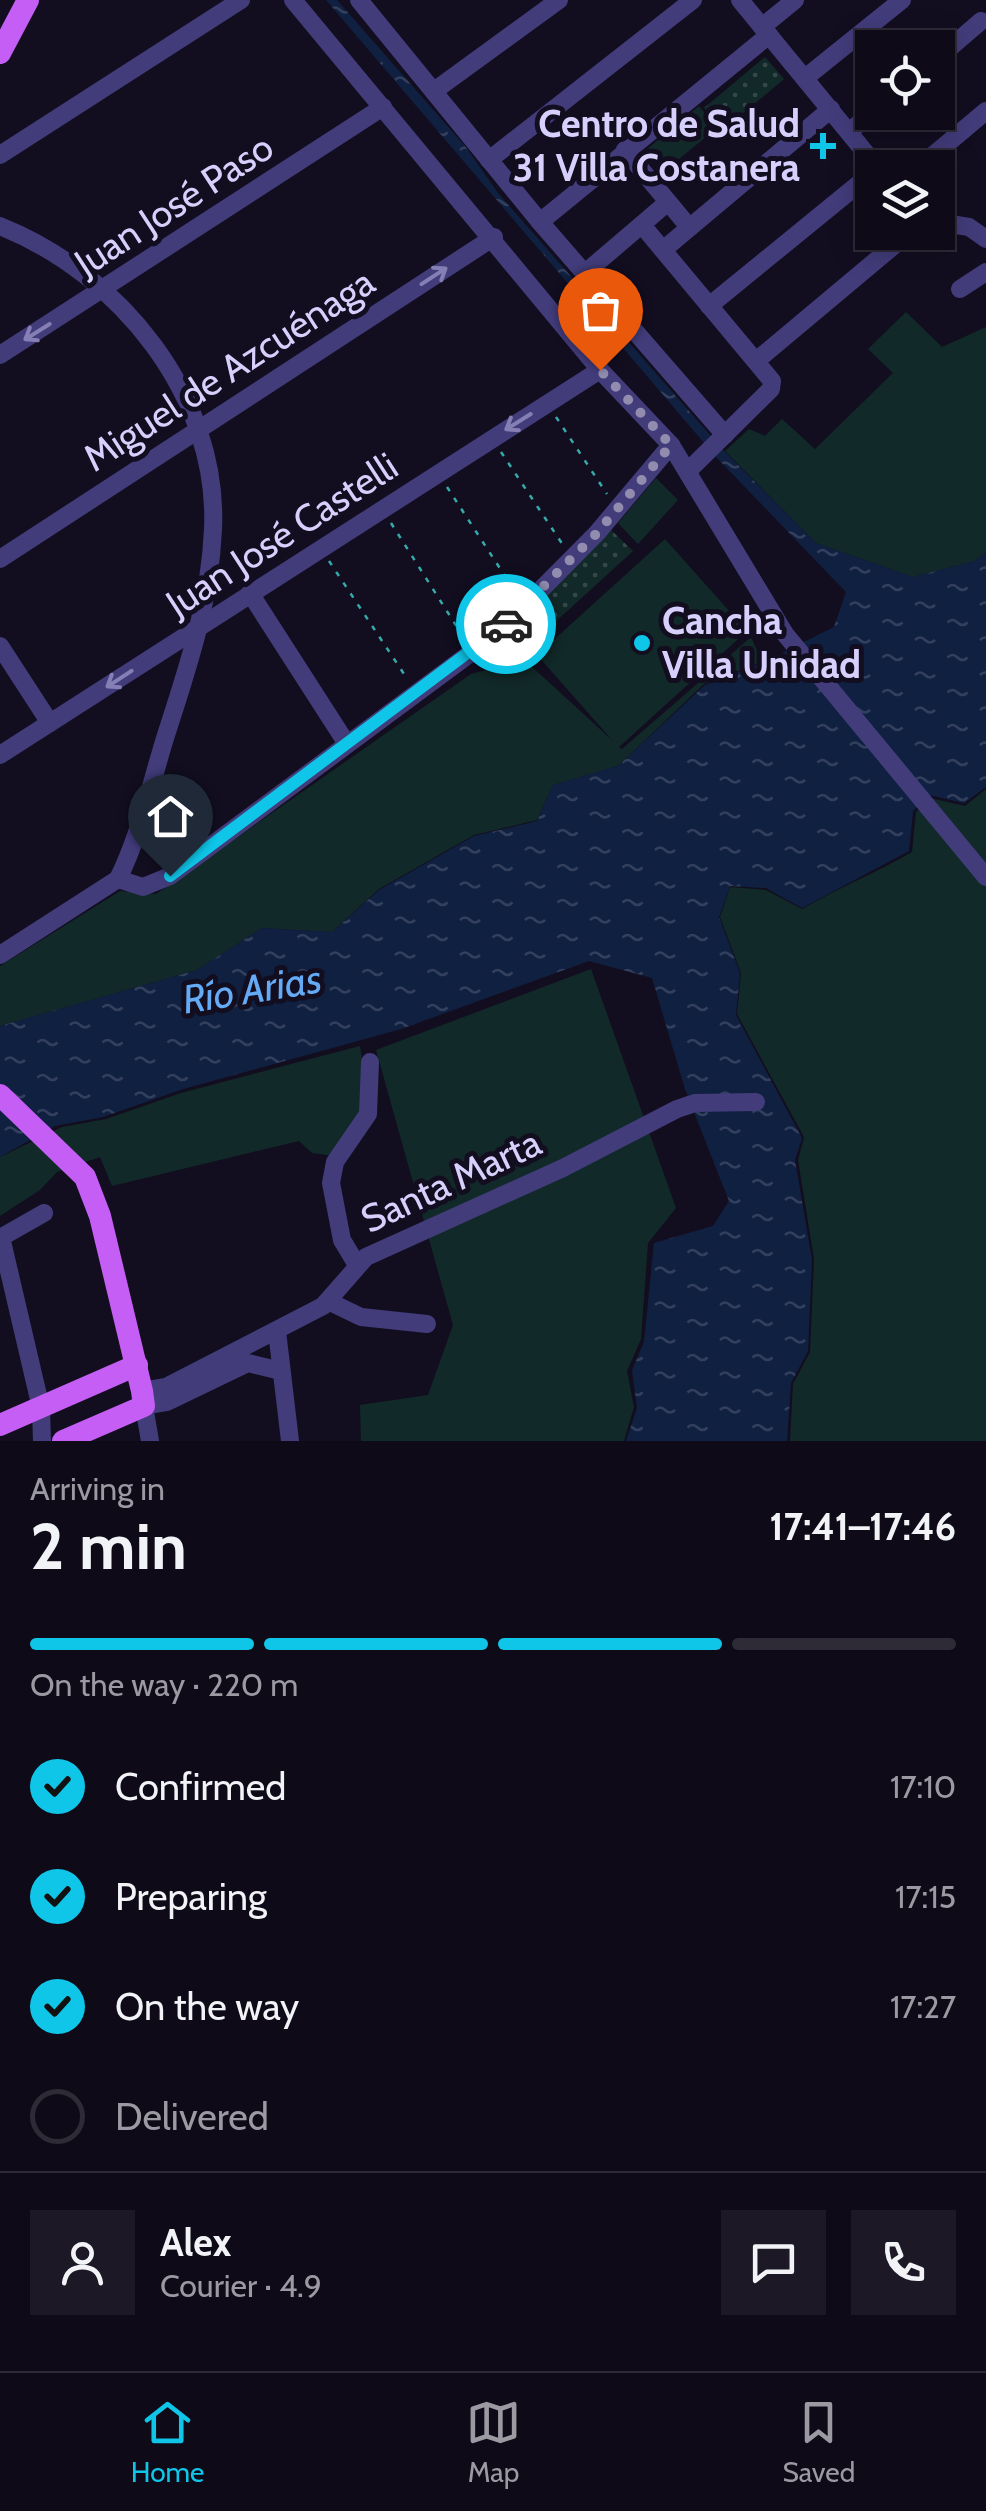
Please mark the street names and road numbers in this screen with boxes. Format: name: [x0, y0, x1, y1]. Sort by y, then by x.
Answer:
street label: Juan José Paso: [65, 123, 282, 287]
street label: Miguel de Azcuénaga: [74, 258, 383, 481]
street label: Juan José Castelli: [156, 442, 406, 627]
street label: Santa Marta: [353, 1118, 548, 1243]

